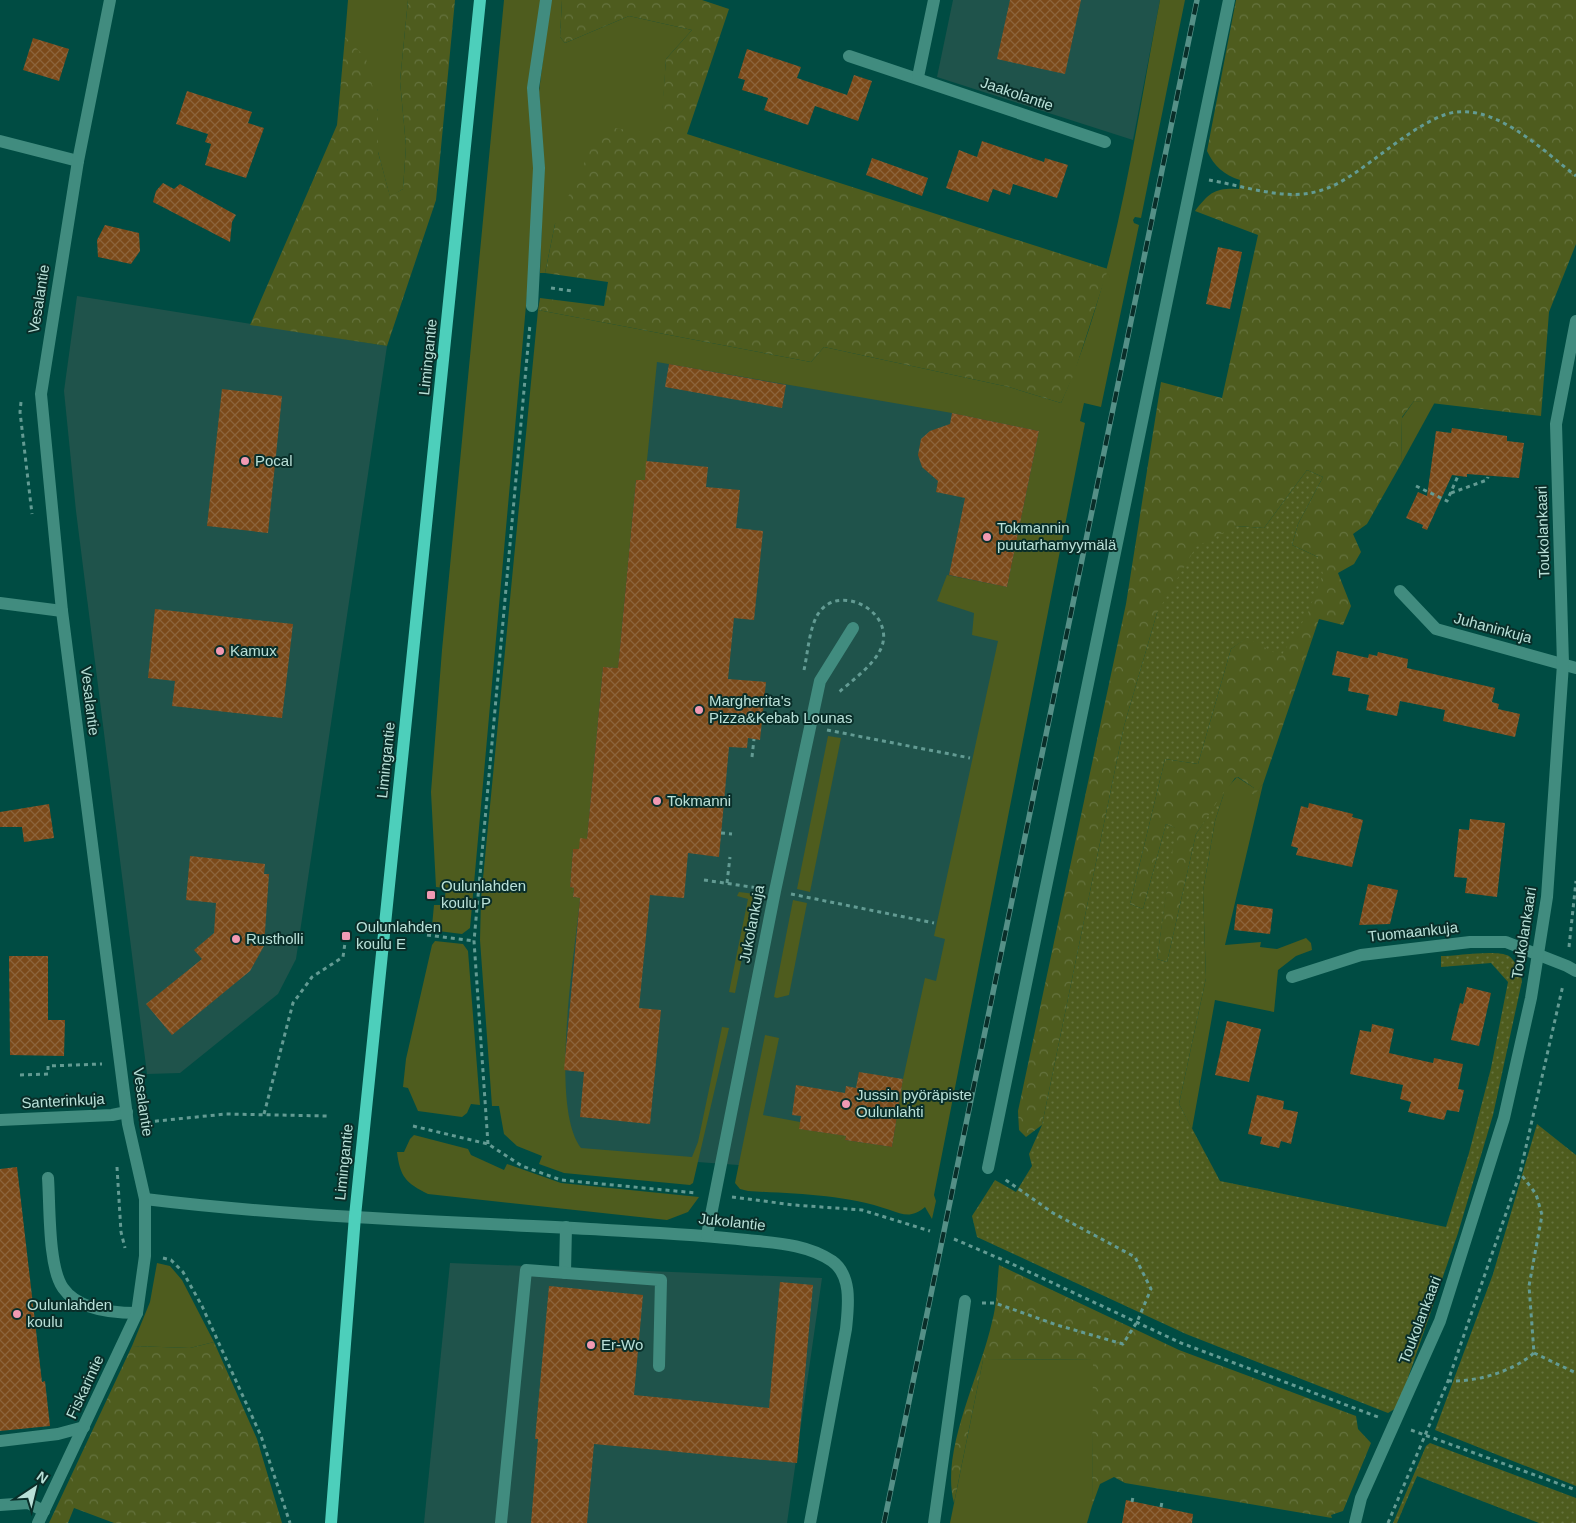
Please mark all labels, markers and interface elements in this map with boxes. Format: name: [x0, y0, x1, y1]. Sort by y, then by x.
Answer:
street label: Jaakolantie: [979, 73, 1056, 114]
street label: Vesalantie: [25, 263, 52, 334]
street label: Limingantie: [415, 318, 440, 396]
place label: Pocal: [255, 452, 293, 469]
marker: Pocal: [239, 455, 251, 467]
street label: Toukolankaari: [1532, 485, 1553, 579]
place label: Tokmannin puutarhamyymälä: [997, 519, 1117, 553]
marker: Tokmannin puutarhamyymälä: [981, 531, 993, 543]
street label: Juhaninkuja: [1452, 609, 1535, 646]
place label: Kamux: [230, 642, 277, 659]
marker: Kamux: [214, 645, 226, 657]
street label: Vesalantie: [78, 666, 103, 736]
place label: Margherita's Pizza&Kebab Lounas: [709, 692, 852, 726]
marker: Margherita's Pizza&Kebab Lounas: [693, 704, 705, 716]
street label: Limingantie: [373, 721, 398, 799]
place label: Tokmanni: [667, 792, 731, 809]
marker: Tokmanni: [651, 795, 663, 807]
place label: Oulunlahden koulu P: [441, 877, 526, 911]
street label: Jukolankuja: [736, 883, 768, 964]
street label: Toukolankaari: [1508, 886, 1539, 980]
marker: Oulunlahden koulu P: [425, 889, 437, 901]
place label: Oulunlahden koulu E: [356, 918, 441, 952]
street label: Tuomaankuja: [1367, 918, 1459, 945]
place label: Rustholli: [246, 930, 304, 947]
marker: Oulunlahden koulu E: [340, 930, 352, 942]
marker: Rustholli: [230, 933, 242, 945]
street label: Vesalantie: [130, 1066, 157, 1137]
place label: Jussin pyöräpiste Oulunlahti: [856, 1086, 972, 1120]
street label: Santerinkuja: [21, 1090, 106, 1111]
marker: Jussin pyöräpiste Oulunlahti: [840, 1098, 852, 1110]
street label: Limingantie: [331, 1123, 356, 1201]
street label: Jukolantie: [698, 1210, 767, 1233]
street label: Toukolankaari: [1395, 1274, 1444, 1366]
place label: Oulunlahden koulu: [27, 1296, 112, 1330]
marker: Oulunlahden koulu: [11, 1308, 23, 1320]
place label: Er-Wo: [601, 1336, 643, 1353]
marker: Er-Wo: [585, 1339, 597, 1351]
street label: Fiskarintie: [62, 1352, 107, 1421]
north arrow: [10, 1463, 60, 1513]
text: N: [34, 1468, 51, 1487]

